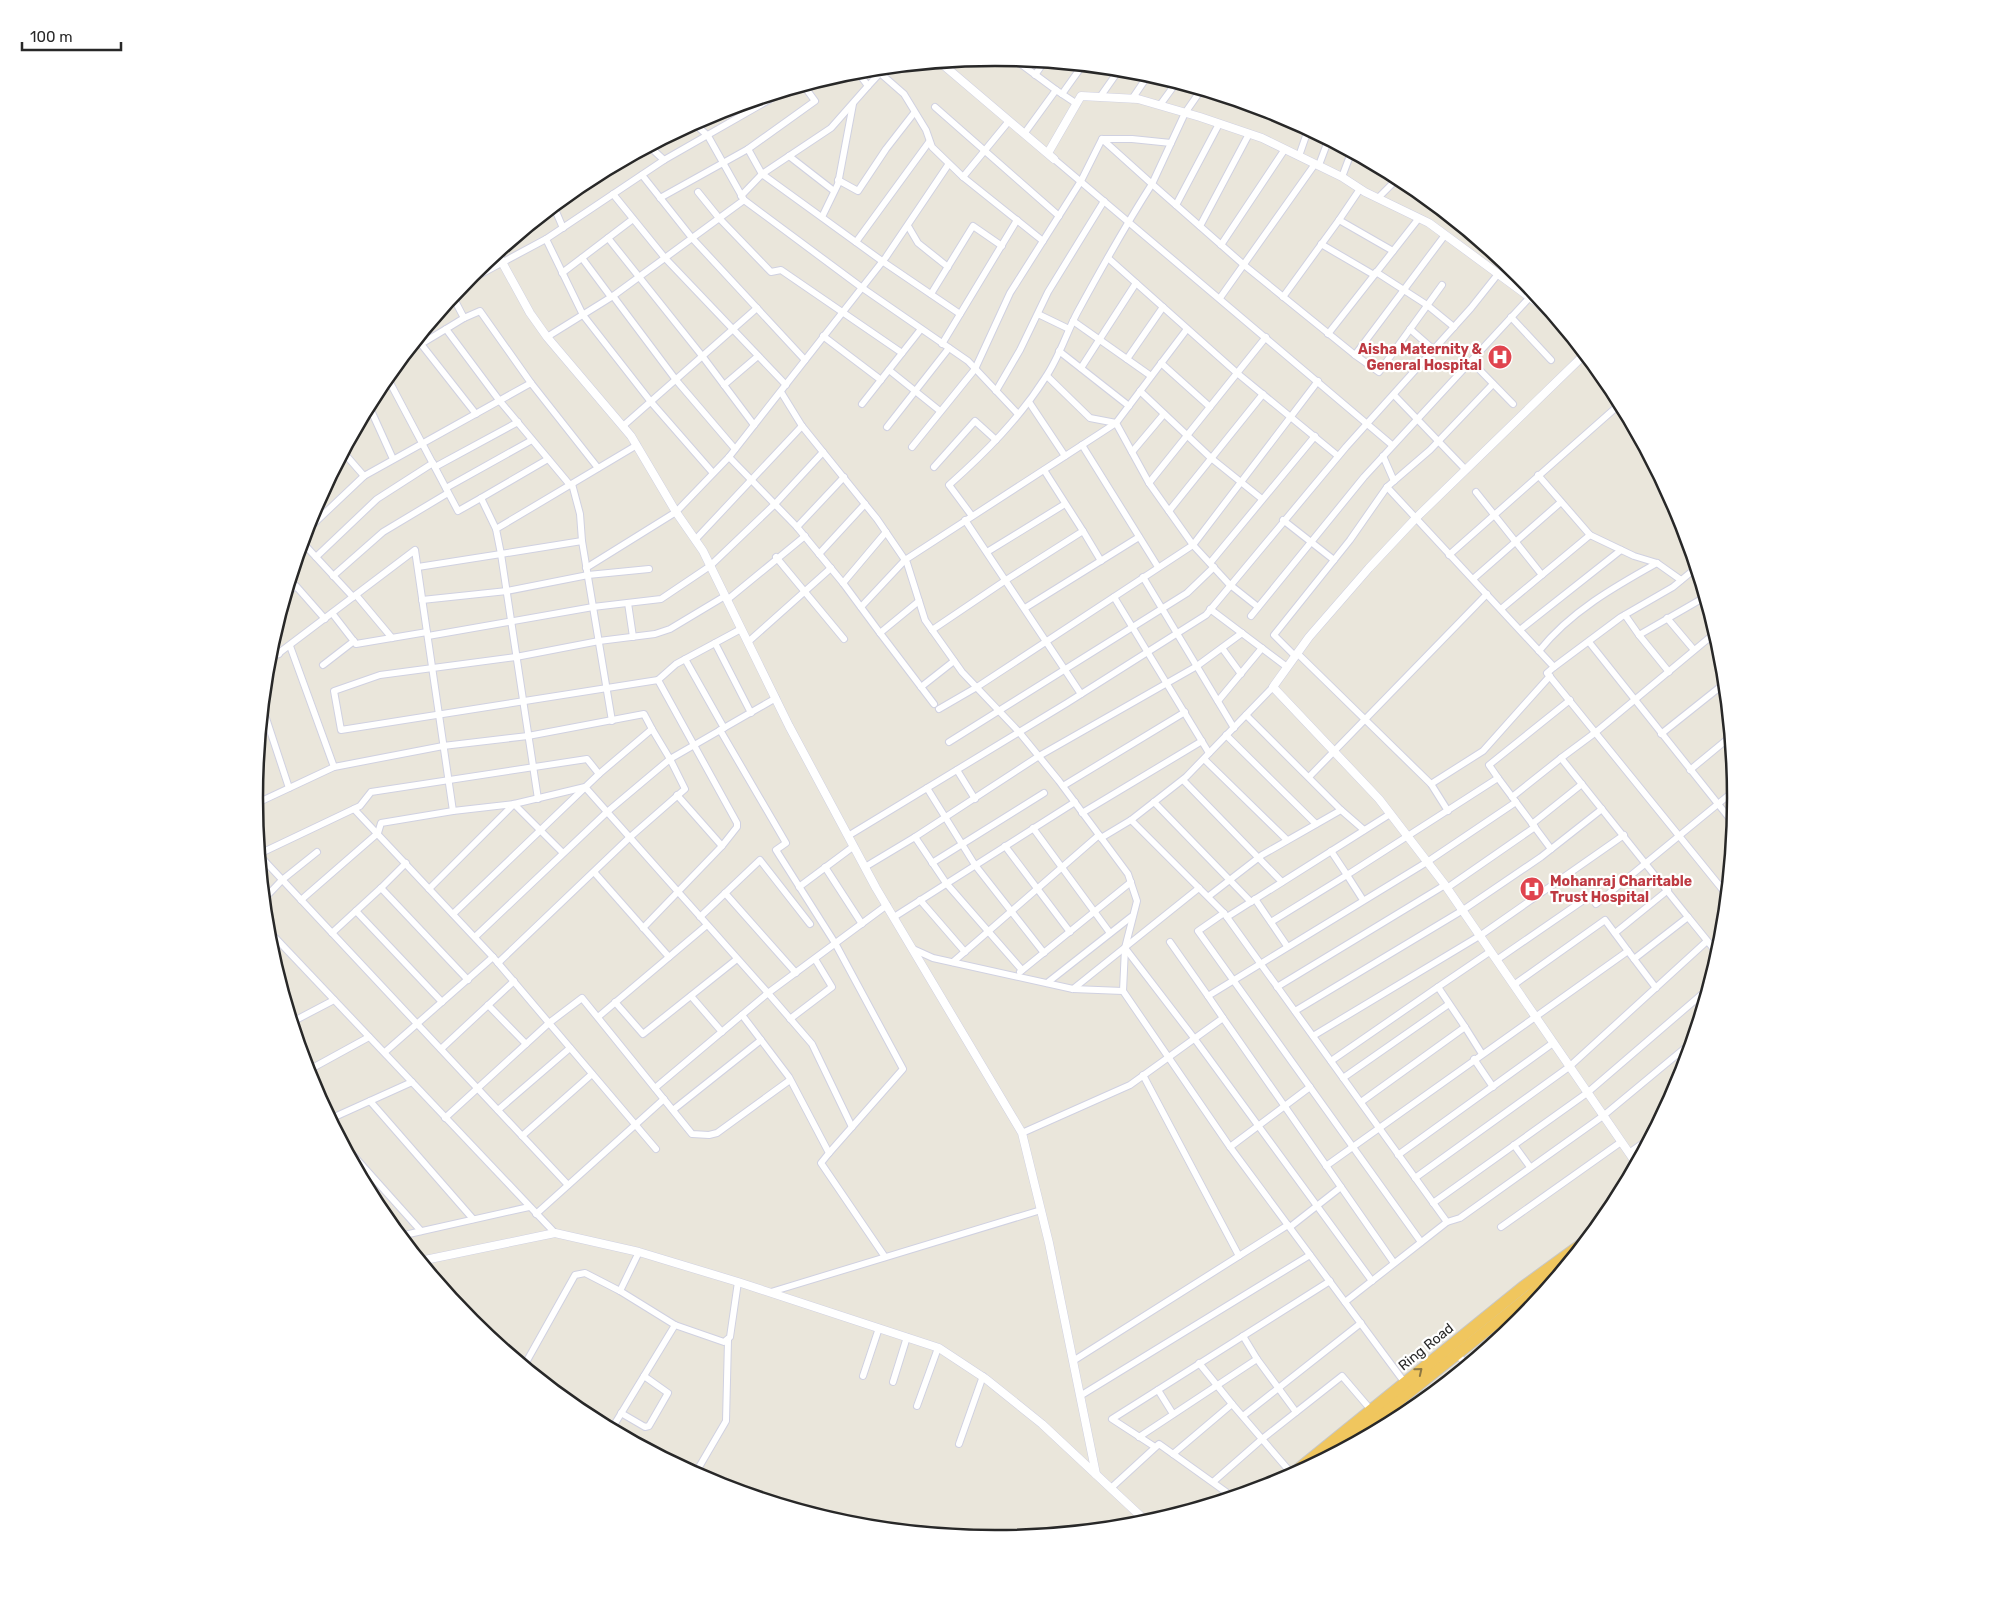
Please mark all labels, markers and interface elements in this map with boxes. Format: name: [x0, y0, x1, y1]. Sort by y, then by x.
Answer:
scale bar: [22, 20, 121, 52]
text: 100 m: [30, 28, 72, 46]
place label: Aisha Maternity & General Hospital: [1358, 341, 1483, 374]
hospital icon: Aisha Maternity & General Hospital: [1487, 344, 1513, 370]
place label: Mohanraj Charitable Trust Hospital: [1550, 873, 1692, 906]
hospital icon: Mohanraj Charitable Trust Hospital: [1519, 876, 1545, 902]
street label: Ring Road: [1395, 1320, 1457, 1374]
one-way arrow: [1413, 1368, 1422, 1377]

